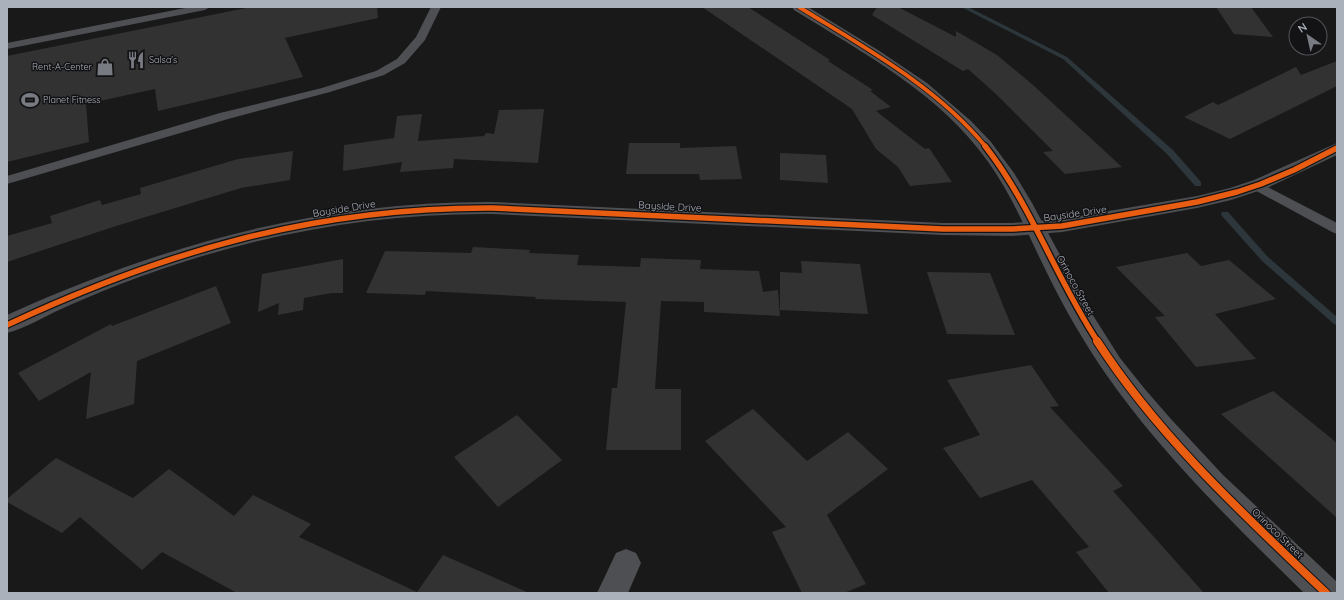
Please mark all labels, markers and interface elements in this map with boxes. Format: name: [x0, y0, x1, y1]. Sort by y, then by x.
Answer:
north arrow: [1288, 16, 1328, 56]
text: N: [1295, 20, 1310, 36]
restaurant icon: Salsa's: [126, 50, 146, 70]
place label: Salsa's: [149, 54, 177, 65]
shop icon: Rent-A-Center: [95, 57, 115, 77]
place label: Rent-A-Center: [32, 61, 93, 72]
sports icon: Planet Fitness: [20, 90, 40, 110]
place label: Planet Fitness: [43, 94, 100, 105]
street label: Bayside Drive: [312, 197, 377, 220]
street label: Bayside Drive: [638, 198, 702, 215]
street label: Bayside Drive: [1043, 203, 1108, 224]
street label: Orinoco Street: [1054, 253, 1098, 318]
street label: Orinoco Street: [1249, 505, 1307, 562]

